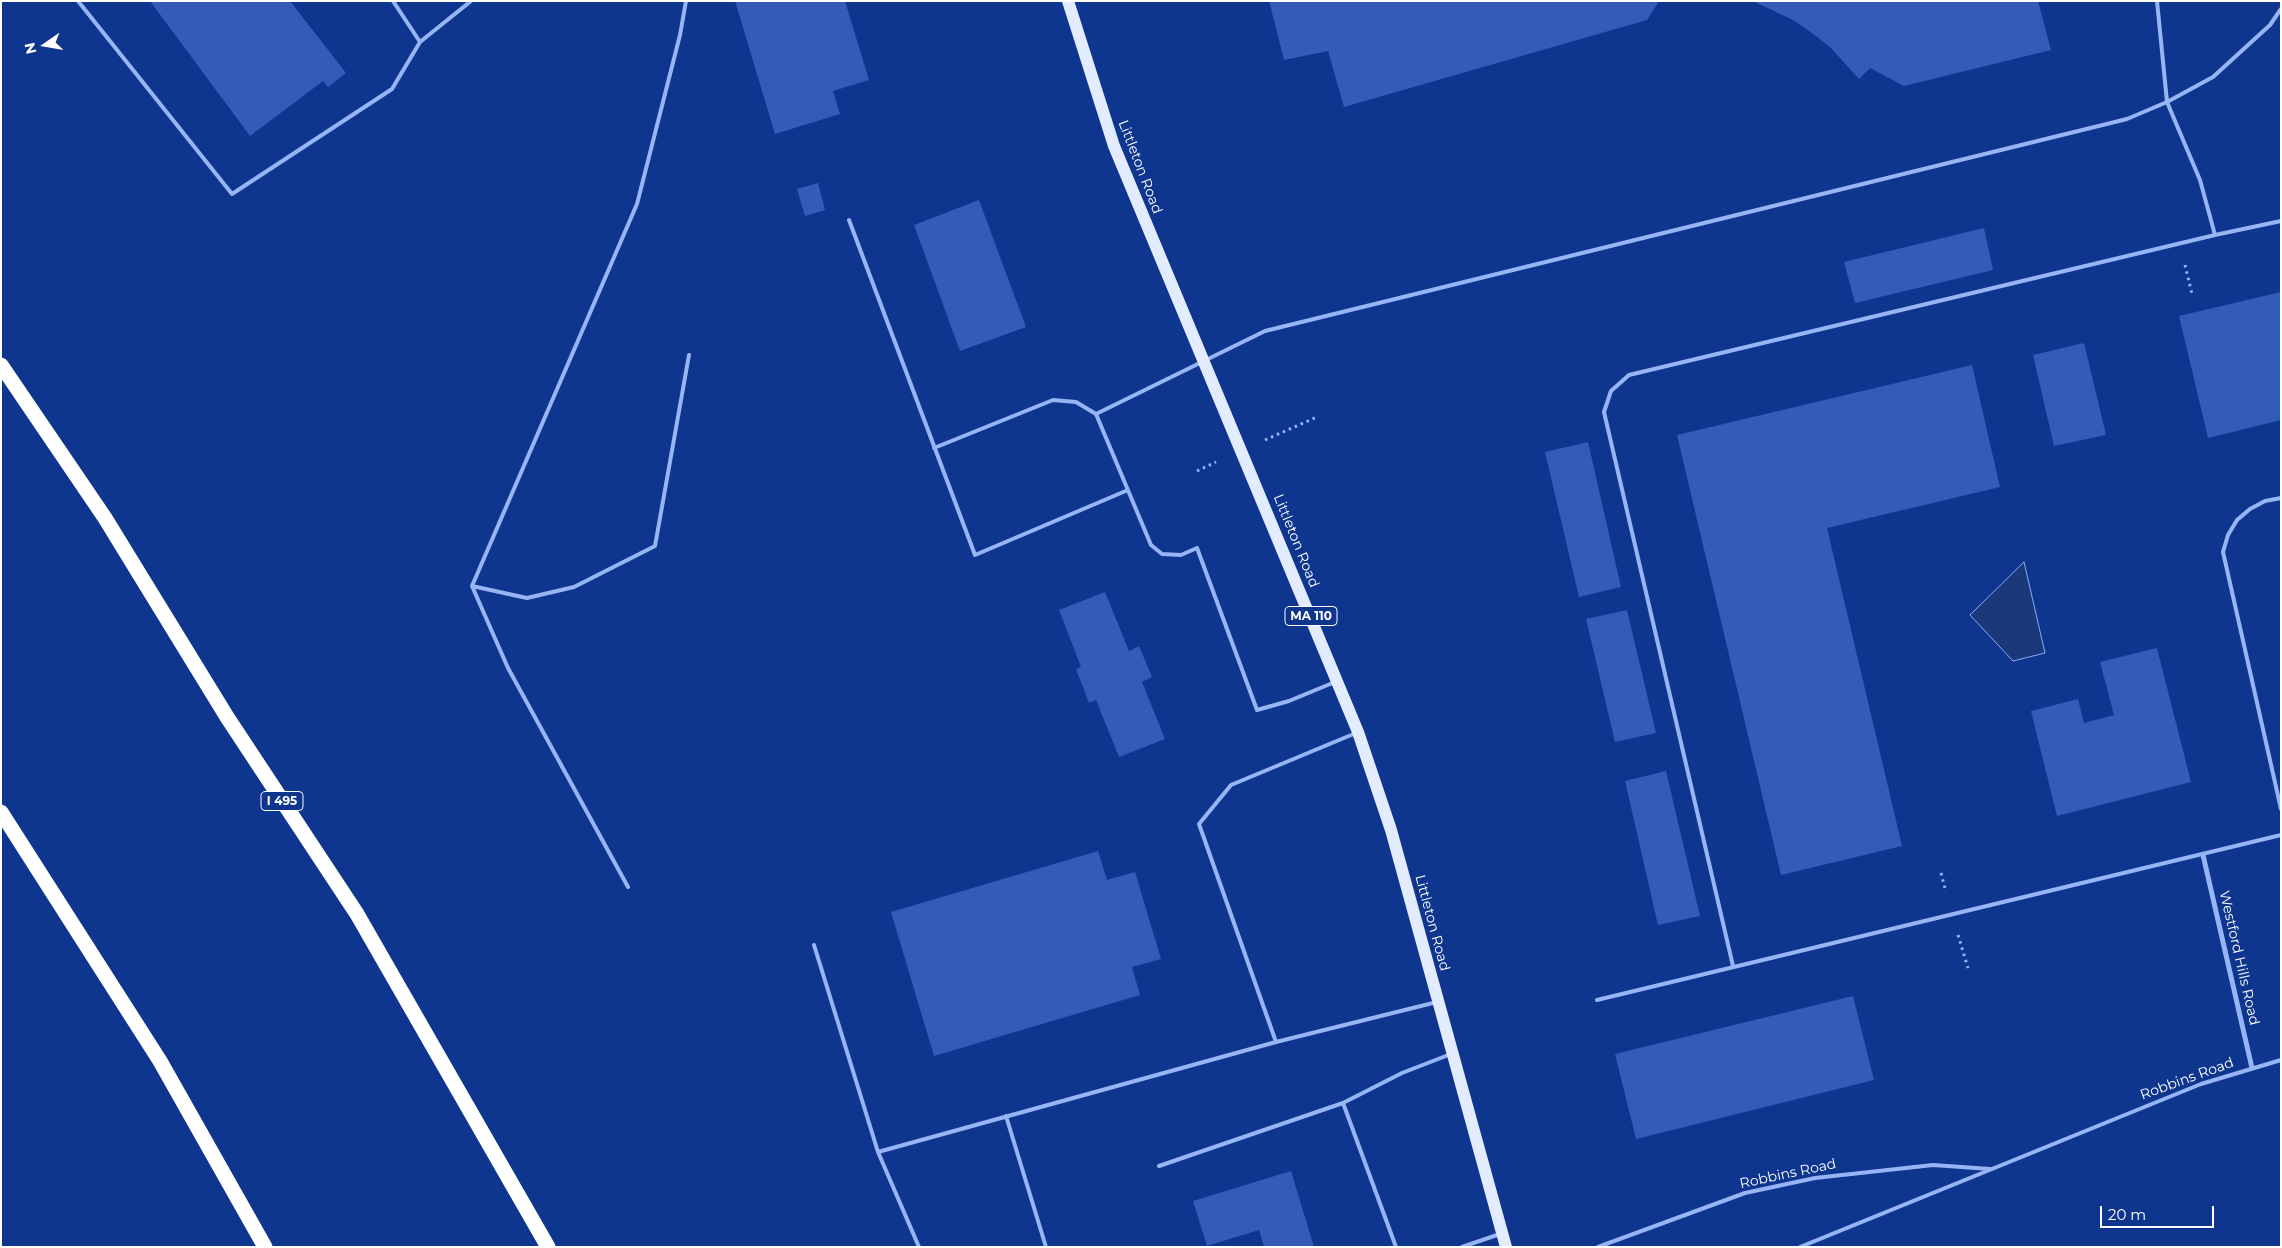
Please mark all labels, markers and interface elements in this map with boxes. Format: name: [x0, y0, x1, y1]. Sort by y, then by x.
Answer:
north arrow: [20, 20, 70, 70]
text: N: [20, 41, 40, 56]
street label: Littleton Road: [1114, 118, 1166, 216]
street label: Littleton Road: [1270, 492, 1322, 590]
road number: MA 110: [1285, 606, 1337, 626]
road number: I 495: [261, 791, 303, 810]
street label: Littleton Road: [1411, 873, 1453, 973]
street label: Westford Hills Road: [2215, 889, 2263, 1027]
street label: Robbins Road: [2138, 1054, 2236, 1104]
street label: Robbins Road: [1738, 1156, 1838, 1192]
scale bar: [2102, 1196, 2216, 1228]
text: 20 m: [2108, 1205, 2146, 1224]

